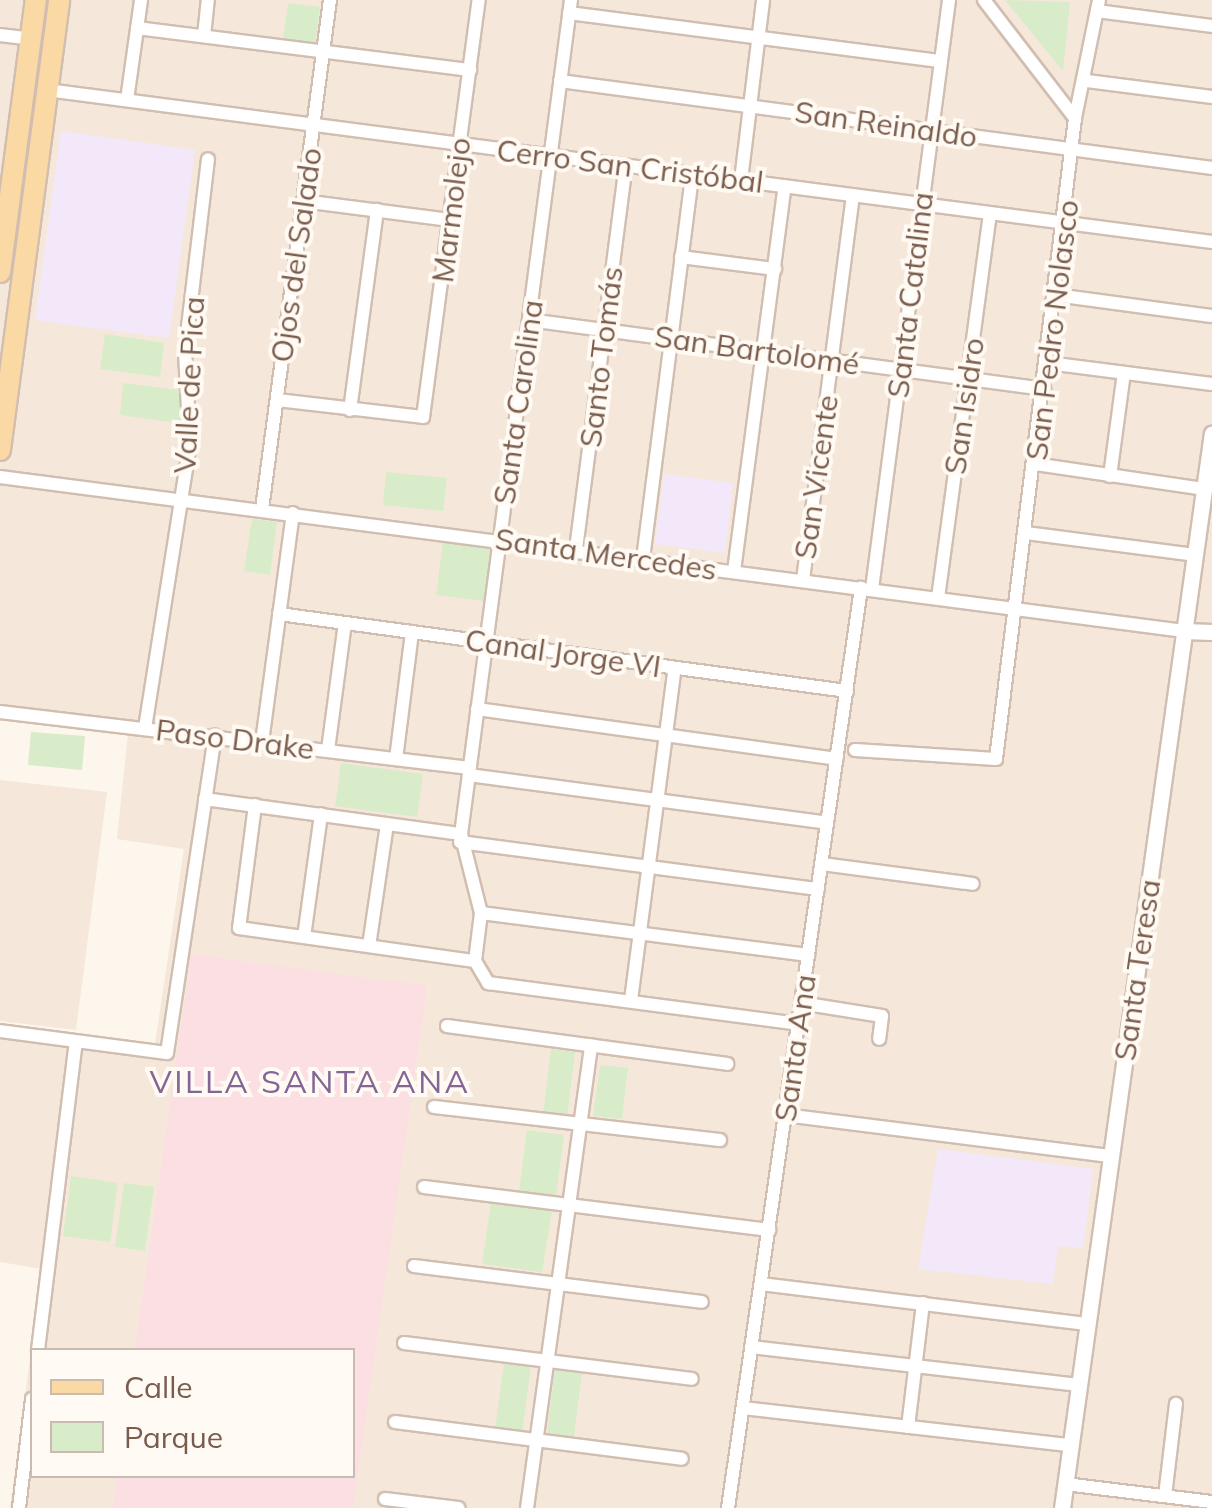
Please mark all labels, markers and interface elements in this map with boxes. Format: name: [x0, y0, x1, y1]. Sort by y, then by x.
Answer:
street label: San Reinaldo: [792, 93, 980, 155]
street label: Cerro San Cristóbal: [495, 132, 765, 200]
street label: Marmolejo: [424, 135, 478, 285]
street label: Ojos del Salado: [263, 145, 329, 365]
street label: Santa Catalina: [880, 190, 940, 400]
street label: San Pedro Nolasco: [1018, 198, 1086, 462]
street label: Santo Tomás: [572, 265, 630, 449]
street label: Valle de Pica: [166, 296, 212, 474]
street label: Santa Carolina: [486, 297, 550, 507]
street label: San Bartolomé: [652, 318, 862, 382]
street label: San Isidro: [937, 335, 991, 477]
street label: San Vicente: [787, 393, 845, 561]
street label: Santa Mercedes: [493, 521, 719, 587]
street label: Canal Jorge VI: [463, 621, 663, 685]
street label: Paso Drake: [154, 711, 316, 767]
street label: Santa Teresa: [1106, 877, 1168, 1063]
street label: Santa Ana: [767, 972, 823, 1124]
district label: VILLA SANTA ANA: [149, 1062, 471, 1100]
legend: [30, 1348, 355, 1478]
text: Calle: [124, 1368, 193, 1406]
text: Parque: [124, 1418, 223, 1456]

